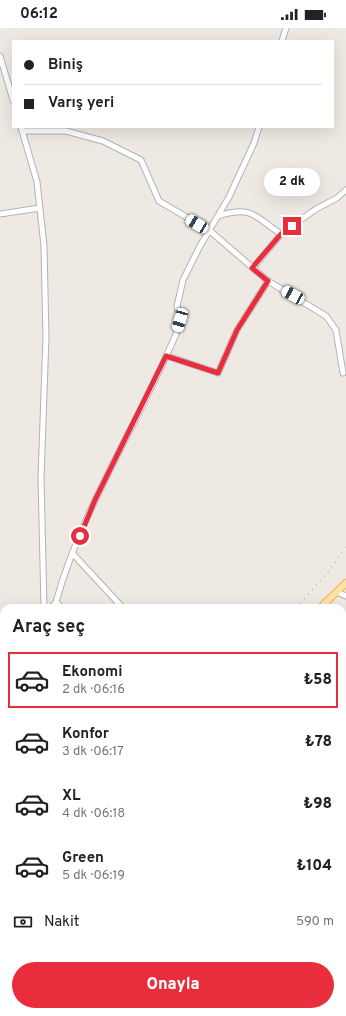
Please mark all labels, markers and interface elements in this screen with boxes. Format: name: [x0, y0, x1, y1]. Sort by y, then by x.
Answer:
text: 06:12: [20, 5, 58, 24]
text: Biniş: [48, 56, 83, 75]
text: Varış yeri: [48, 94, 114, 113]
callout: 2 dk: [264, 168, 320, 196]
text: 2 dk: [279, 174, 305, 190]
car: [184, 213, 210, 235]
route end: [283, 217, 301, 235]
car: [280, 284, 306, 306]
car: [171, 307, 189, 333]
route start: [71, 527, 89, 545]
text: Araç seç: [12, 616, 85, 639]
icon: car: [14, 662, 50, 698]
text: Ekonomi: [62, 663, 122, 682]
text: ₺58: [303, 671, 332, 690]
text: 2 dk · 06:16: [62, 682, 125, 698]
icon: car: [14, 724, 50, 760]
text: Konfor: [62, 725, 109, 744]
text: ₺78: [305, 733, 332, 752]
text: 3 dk · 06:17: [62, 744, 124, 760]
icon: car: [14, 786, 50, 822]
text: XL: [62, 787, 80, 806]
text: ₺98: [303, 795, 332, 814]
text: 4 dk · 06:18: [62, 806, 125, 822]
icon: car: [14, 848, 50, 884]
text: Green: [62, 849, 104, 868]
text: ₺104: [296, 857, 332, 876]
text: 5 dk · 06:19: [62, 868, 125, 884]
icon: cash: [12, 911, 34, 933]
text: Nakit: [44, 913, 80, 932]
text: 590 m: [296, 914, 334, 930]
button: Onayla: [12, 962, 334, 1008]

